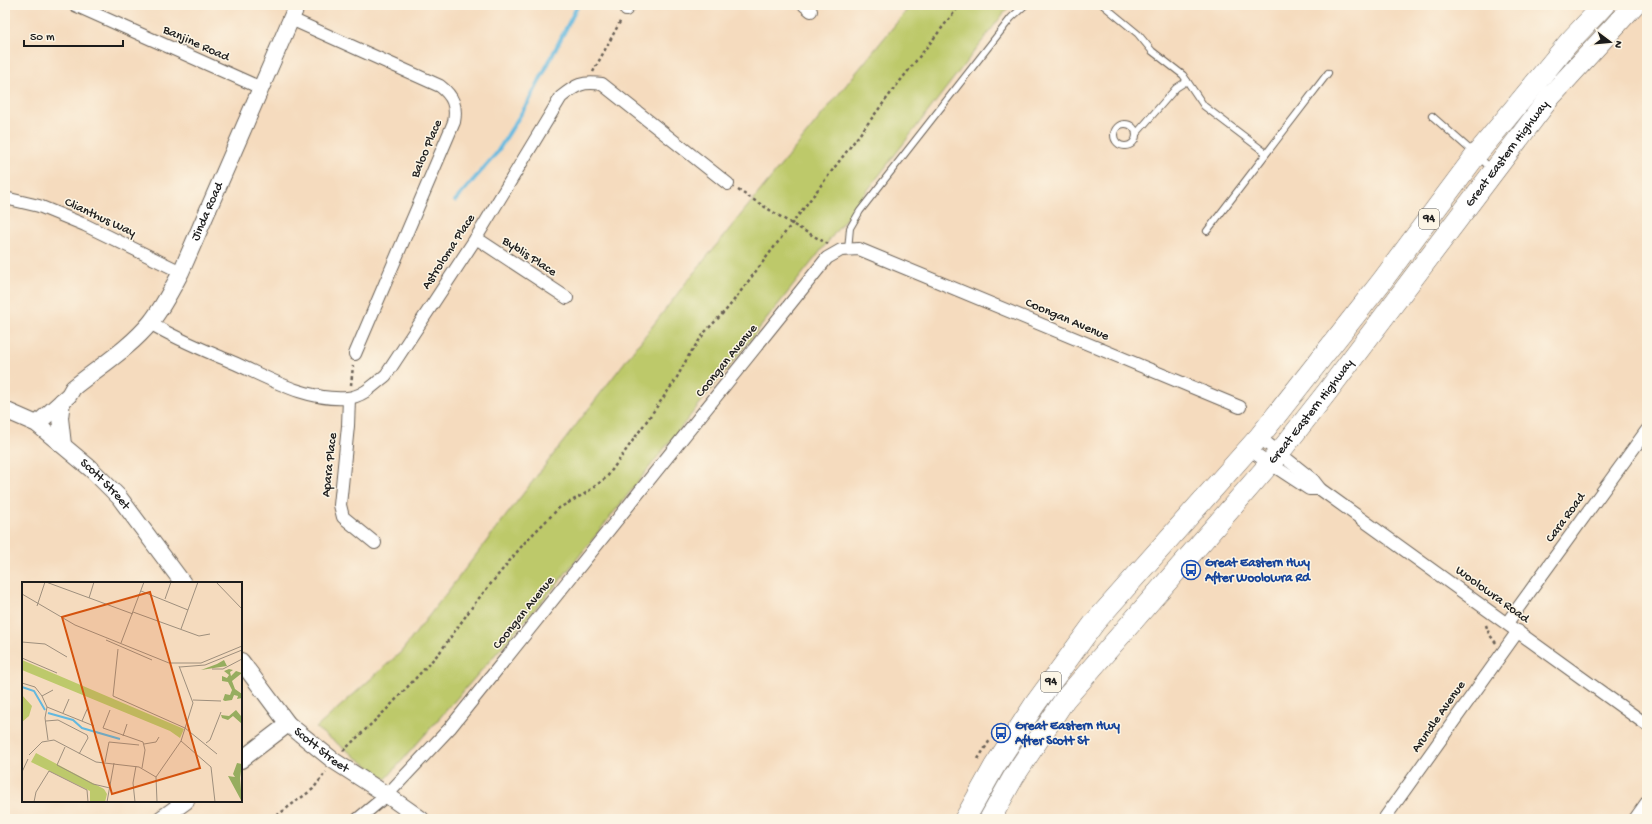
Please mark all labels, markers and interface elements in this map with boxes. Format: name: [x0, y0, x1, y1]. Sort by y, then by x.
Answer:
scale bar: [24, 22, 123, 48]
street label: Banjine Road: [160, 22, 233, 66]
north arrow: [1590, 22, 1630, 62]
text: 50 m: [30, 31, 55, 45]
text: N: [1611, 39, 1624, 49]
street label: Great Eastern Highway: [1462, 97, 1553, 210]
street label: Baloo Place: [408, 117, 446, 181]
street label: Jinda Road: [188, 179, 227, 243]
street label: Clianthus Way: [62, 195, 139, 241]
road number: 94: [1419, 209, 1439, 229]
street label: Astroloma Place: [419, 211, 479, 292]
street label: Byblis Place: [498, 233, 559, 280]
street label: Coongan Avenue: [1023, 296, 1111, 345]
street label: Coongan Avenue: [693, 321, 761, 401]
street label: Great Eastern Highway: [1265, 355, 1357, 467]
street label: Apara Place: [319, 432, 341, 498]
street label: Scott Street: [77, 456, 134, 514]
street label: Cara Road: [1543, 489, 1590, 546]
place label: Great Eastern Hwy After Woolowra Rd: [1204, 556, 1311, 586]
bus stop icon: Great Eastern Hwy After Woolowra Rd: [1180, 559, 1202, 581]
street label: Woolowra Road: [1452, 563, 1533, 628]
street label: Coongan Avenue: [490, 573, 558, 653]
inset map: [22, 582, 242, 802]
road number: 94: [1041, 672, 1061, 692]
street label: Arundle Avenue: [1409, 678, 1469, 756]
place label: Great Eastern Hwy After Scott St: [1014, 719, 1121, 749]
bus stop icon: Great Eastern Hwy After Scott St: [990, 722, 1012, 744]
street label: Scott Street: [291, 724, 353, 777]

